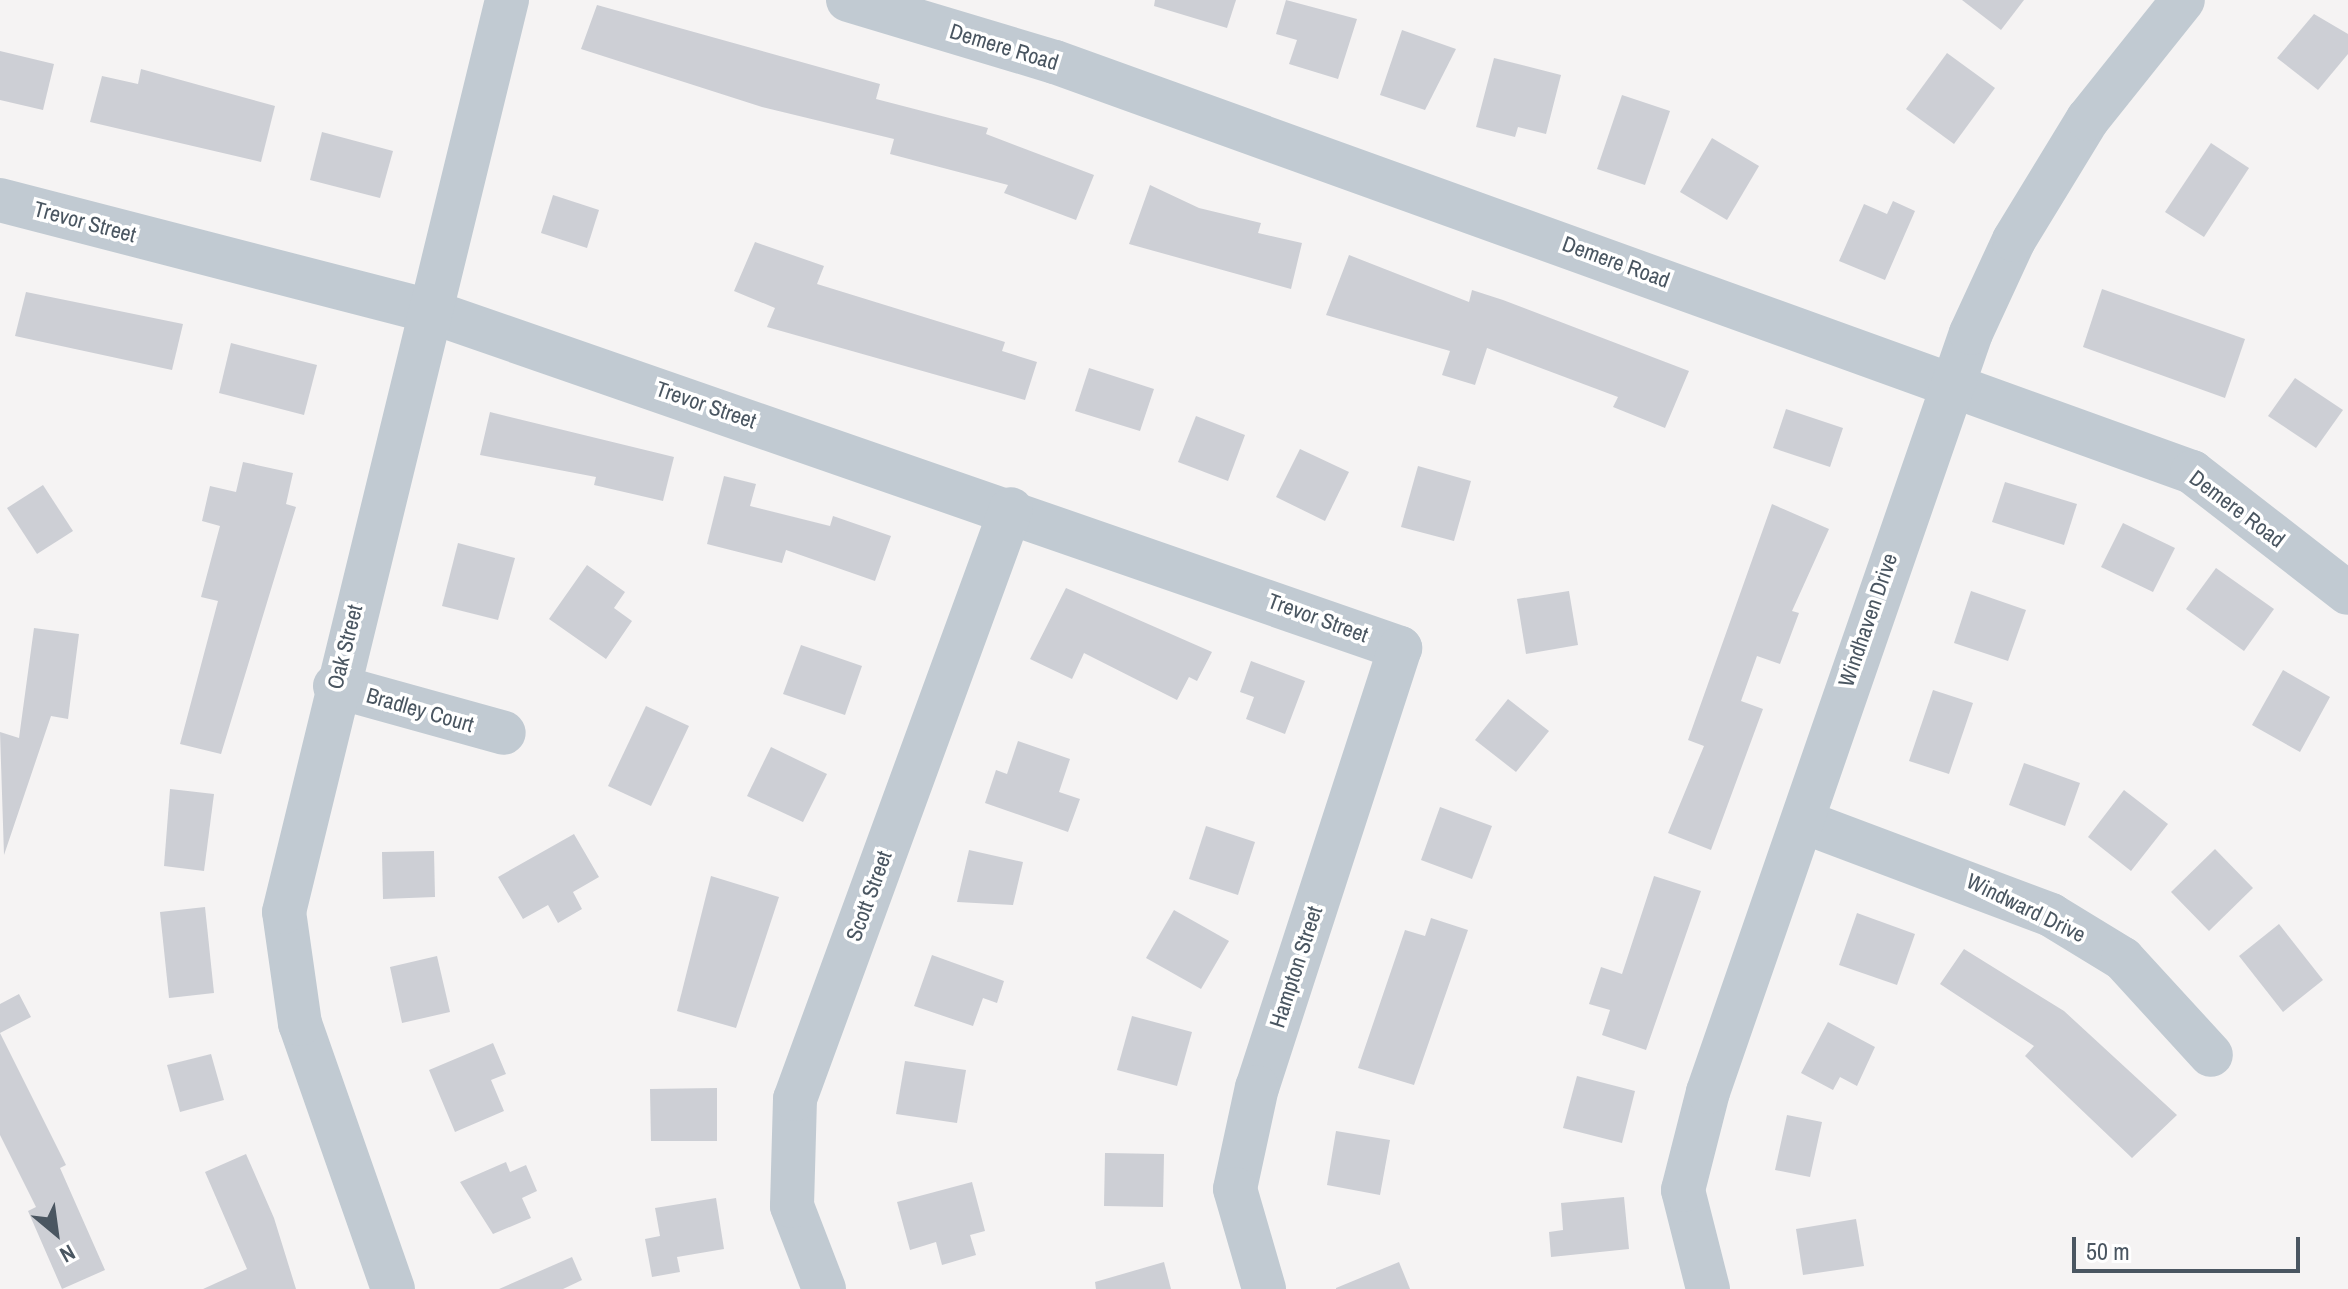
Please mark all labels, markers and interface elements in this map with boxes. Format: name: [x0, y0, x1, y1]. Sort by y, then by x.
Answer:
street label: Demere Road: [946, 18, 1062, 76]
street label: Trevor Street: [31, 196, 139, 248]
street label: Demere Road: [1559, 230, 1673, 294]
street label: Trevor Street: [652, 375, 760, 435]
street label: Demere Road: [2184, 465, 2290, 553]
street label: Windhaven Drive: [1833, 550, 1903, 690]
street label: Trevor Street: [1264, 588, 1372, 648]
street label: Oak Street: [322, 602, 368, 692]
street label: Bradley Court: [363, 682, 477, 738]
street label: Scott Street: [840, 847, 898, 945]
street label: Windward Drive: [1962, 868, 2090, 948]
street label: Hampton Street: [1264, 903, 1328, 1031]
north arrow: [16, 1193, 96, 1273]
scale bar: [2076, 1221, 2304, 1271]
text: 50 m: [2086, 1235, 2130, 1267]
text: N: [55, 1238, 81, 1270]

